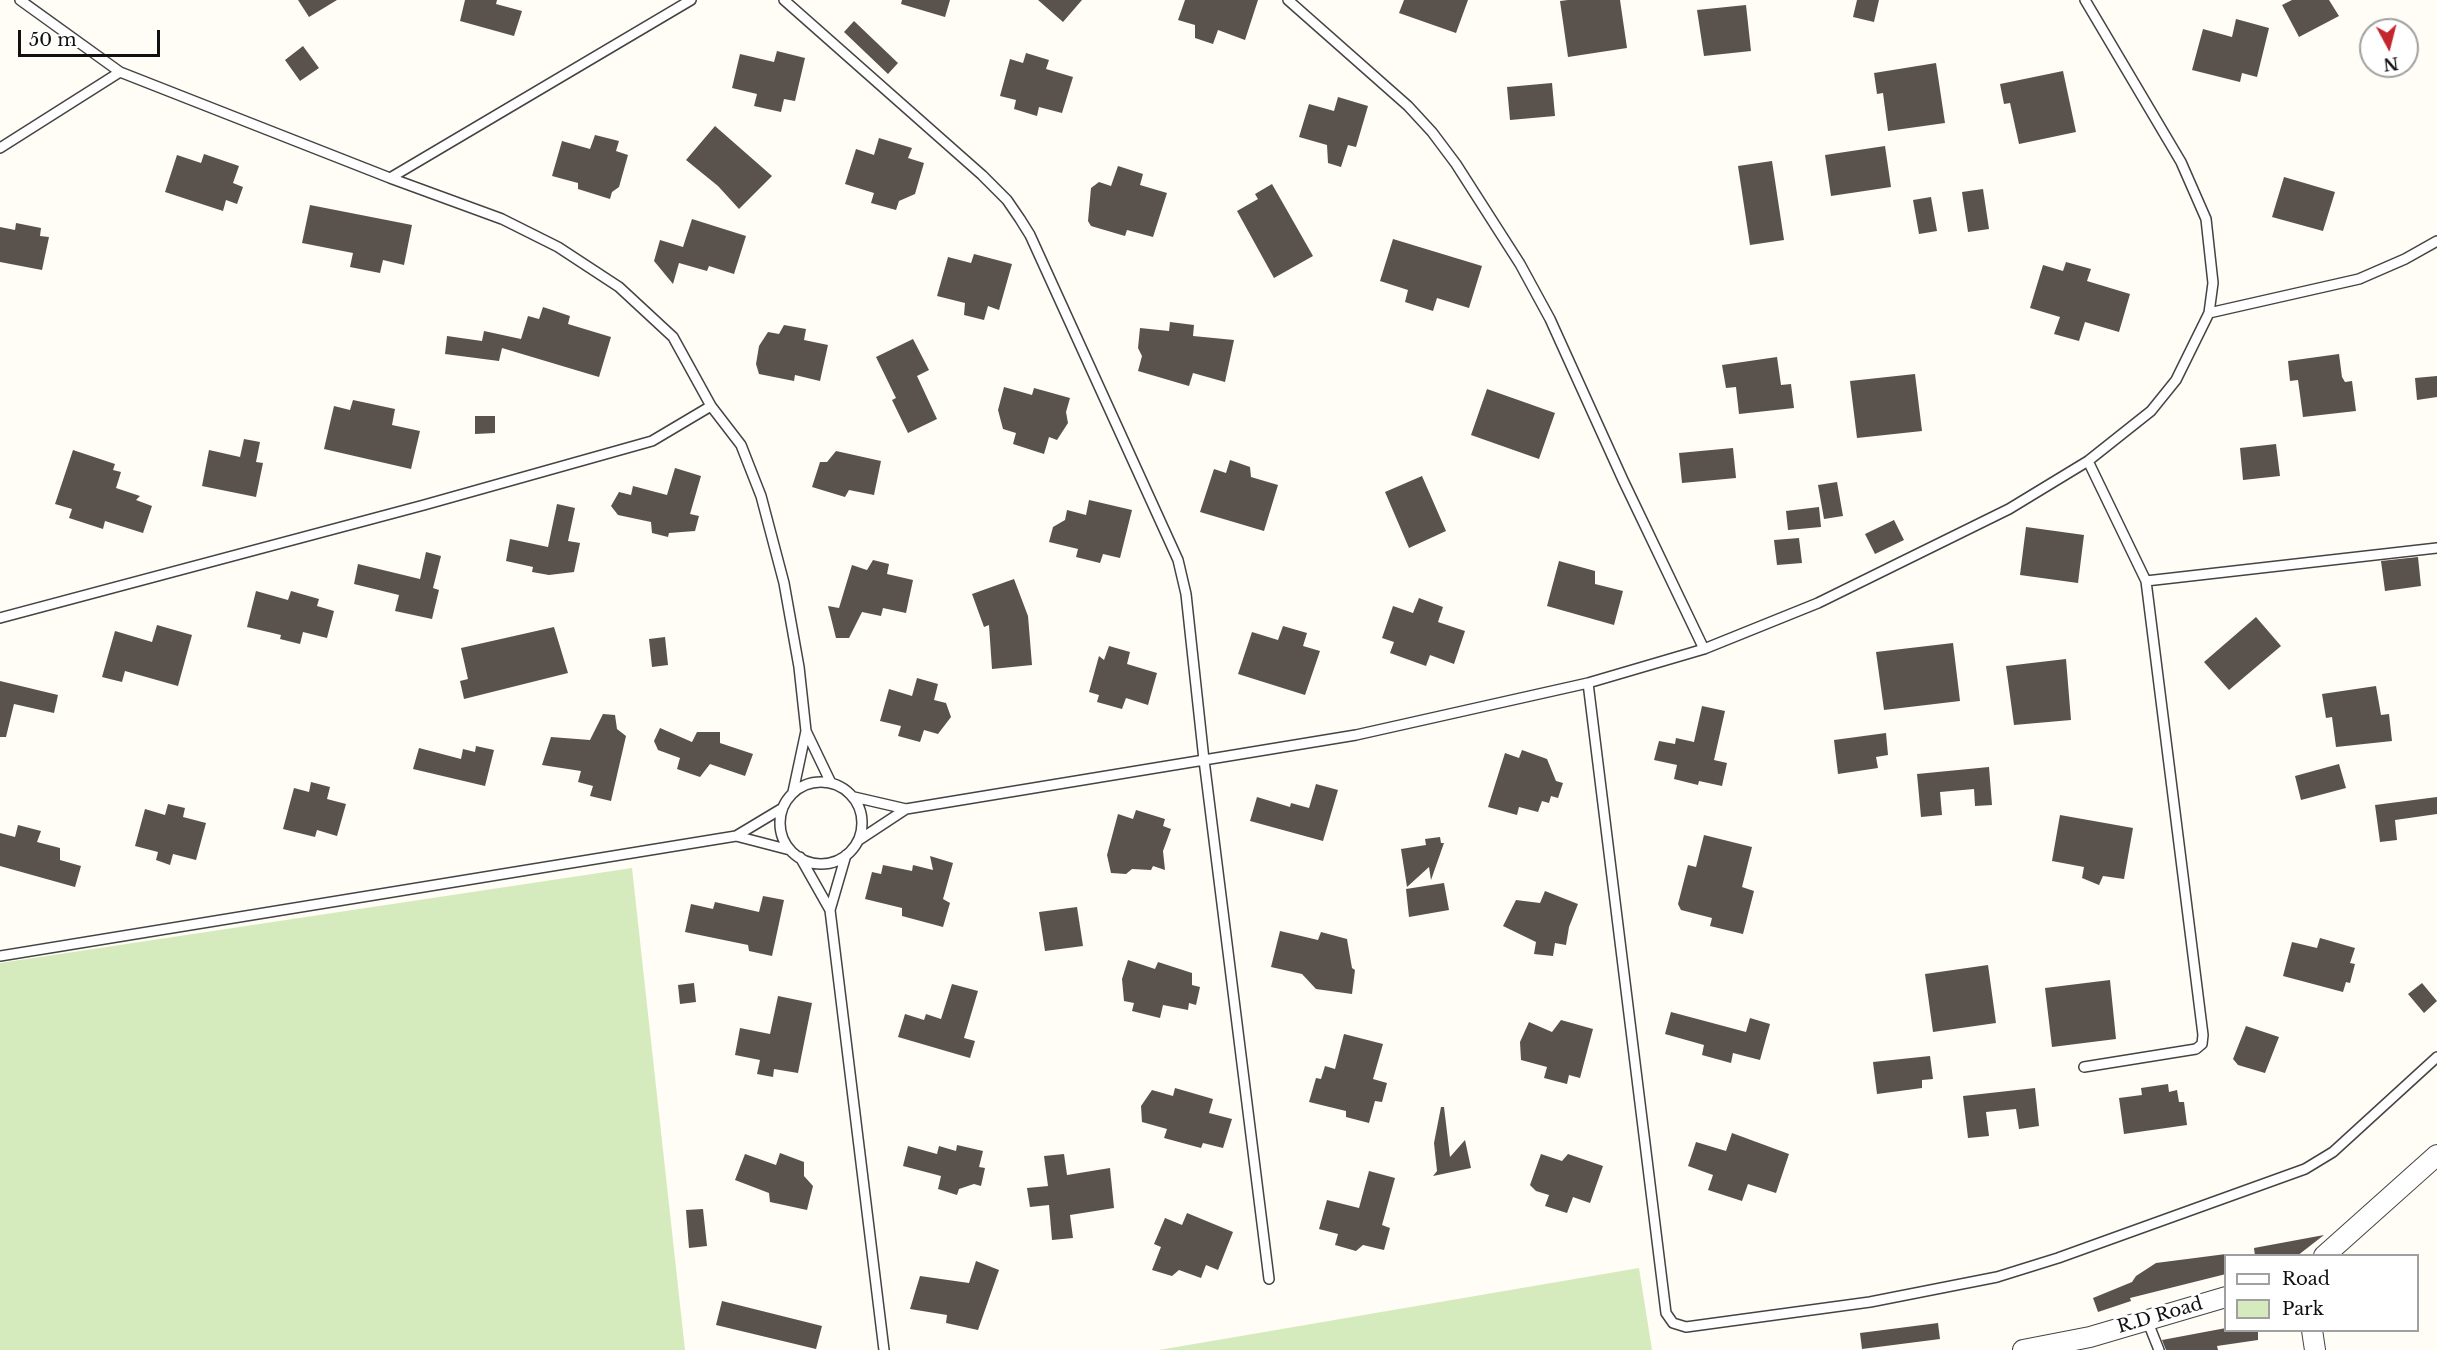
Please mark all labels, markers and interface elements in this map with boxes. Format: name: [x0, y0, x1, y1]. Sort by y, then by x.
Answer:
scale bar: [21, 18, 164, 56]
north arrow: [2359, 18, 2419, 78]
text: 50 m: [29, 29, 77, 51]
text: N: [2382, 53, 2400, 75]
legend: [2224, 1254, 2419, 1332]
text: Road: [2282, 1268, 2330, 1290]
street label: R.D Road: [2115, 1293, 2205, 1339]
text: Park: [2282, 1298, 2324, 1320]

